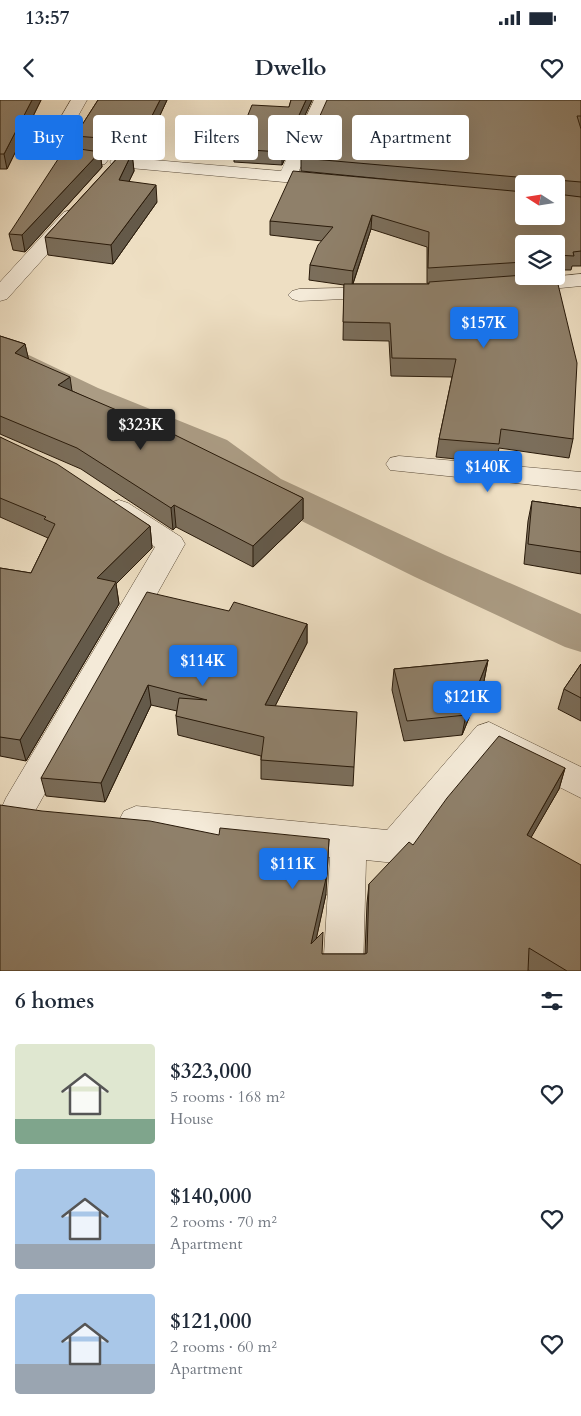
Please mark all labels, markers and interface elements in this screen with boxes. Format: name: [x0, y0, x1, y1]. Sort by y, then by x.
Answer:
text: 13:57: [25, 5, 69, 31]
text: Dwello: [255, 53, 326, 83]
icon: back: [15, 54, 43, 82]
icon: heart: [538, 54, 566, 82]
chip: Buy: [15, 115, 83, 160]
chip: Rent: [93, 115, 165, 160]
chip: Filters: [175, 115, 258, 160]
chip: New: [268, 115, 342, 160]
chip: Apartment: [352, 115, 469, 160]
north arrow: [515, 175, 565, 225]
map controls: [515, 175, 565, 285]
button: layers: [515, 235, 565, 285]
pin: $157K: [449, 306, 519, 349]
text: $157K: [461, 312, 507, 334]
pin: $323K: [106, 408, 176, 451]
text: $323K: [118, 414, 164, 436]
pin: $140K: [453, 450, 523, 493]
text: $140K: [465, 456, 511, 478]
pin: $114K: [168, 644, 238, 687]
text: $114K: [180, 650, 226, 672]
pin: $121K: [432, 680, 502, 723]
text: $121K: [444, 686, 490, 708]
pin: $111K: [258, 848, 328, 890]
text: $111K: [270, 853, 316, 875]
text: 6 homes: [15, 987, 94, 1016]
icon: filters: [538, 987, 566, 1015]
text: $323,000: [170, 1057, 251, 1086]
icon: home: [55, 1064, 115, 1124]
icon: heart: [538, 1080, 566, 1108]
text: 5 rooms · 168 m²: [170, 1086, 285, 1108]
text: House: [170, 1108, 213, 1130]
text: $140,000: [170, 1182, 251, 1211]
icon: home: [55, 1189, 115, 1249]
icon: heart: [538, 1205, 566, 1233]
text: 2 rooms · 70 m²: [170, 1211, 277, 1233]
text: Apartment: [170, 1233, 243, 1255]
text: $121,000: [170, 1307, 251, 1336]
icon: home: [55, 1314, 115, 1374]
icon: heart: [538, 1330, 566, 1358]
text: 2 rooms · 60 m²: [170, 1336, 277, 1358]
text: Apartment: [170, 1358, 243, 1380]

